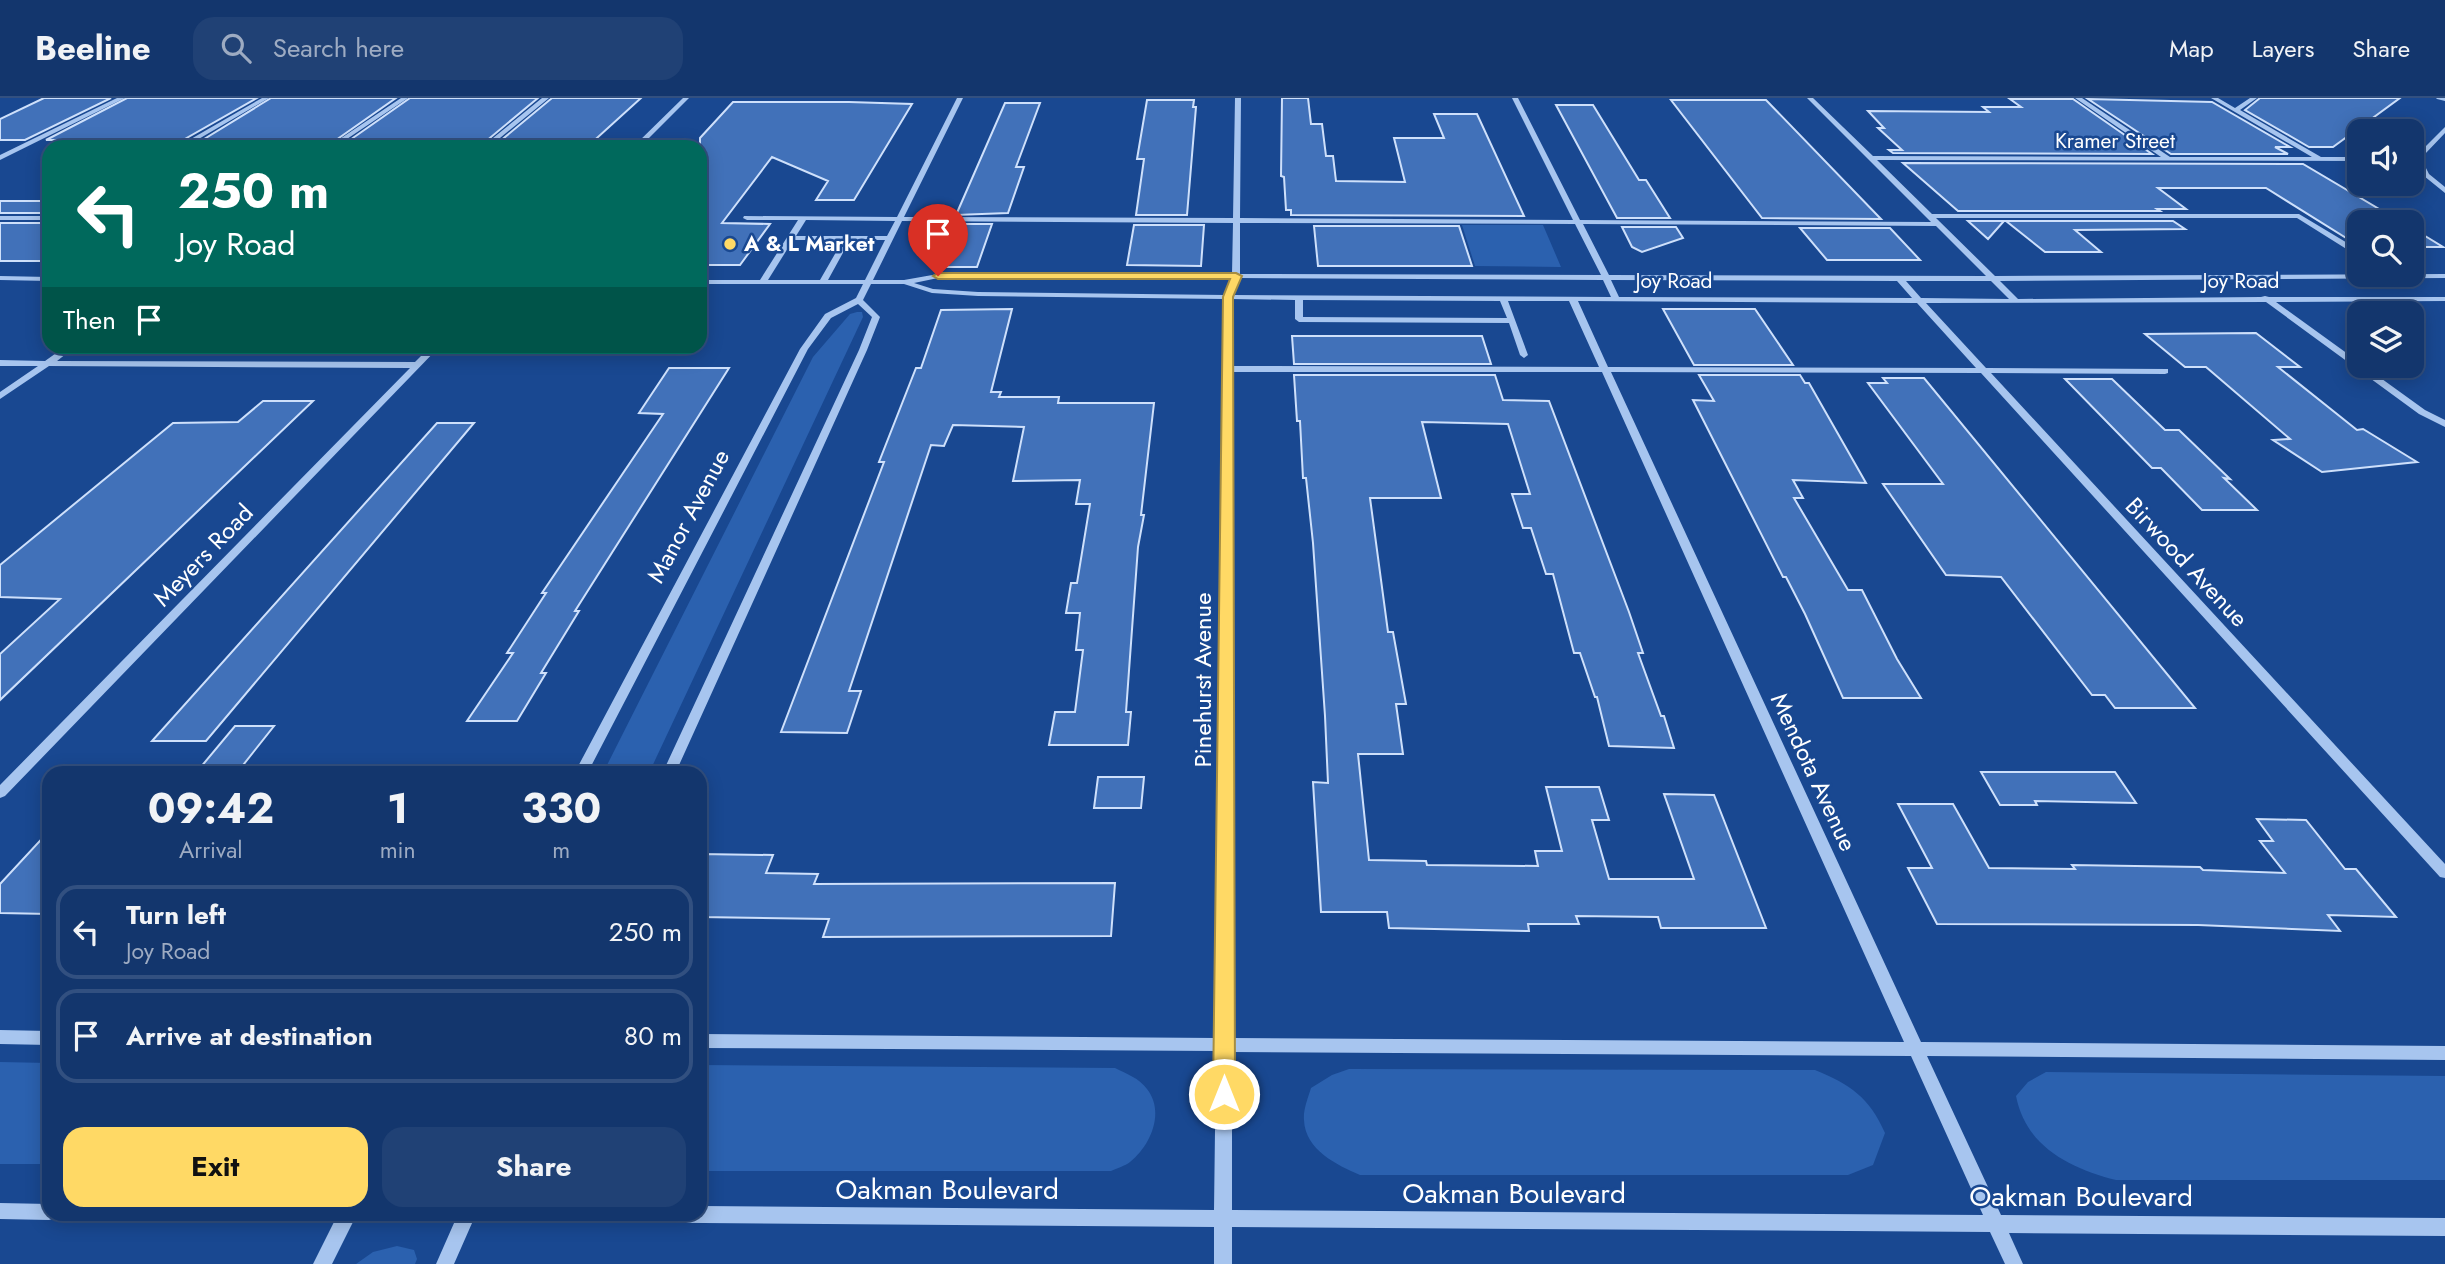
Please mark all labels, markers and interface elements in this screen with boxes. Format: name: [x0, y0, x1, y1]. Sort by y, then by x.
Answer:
search box: [193, 17, 683, 80]
text: Beeline: [35, 25, 151, 72]
icon: search: [217, 29, 255, 67]
text: Search here: [273, 29, 404, 67]
text: Map: [2169, 31, 2214, 66]
text: Layers: [2252, 31, 2314, 66]
text: Share: [2352, 31, 2410, 66]
map controls: [2347, 119, 2424, 378]
button: sound: [2347, 119, 2424, 196]
street label: Kramer Street: [2055, 126, 2175, 156]
text: 250 m: [178, 156, 329, 226]
icon: left: [63, 168, 154, 259]
pin: [908, 204, 968, 276]
button: search: [2347, 210, 2424, 287]
icon: arrive: [919, 215, 957, 253]
text: Joy Road: [178, 221, 295, 267]
place label: A & L Market: [743, 229, 875, 259]
marker: A & L Market: [722, 236, 738, 252]
street label: Joy Road: [1632, 266, 1713, 296]
street label: Joy Road: [2199, 266, 2280, 296]
text: Then: [63, 301, 116, 339]
icon: arrive: [130, 301, 168, 339]
button: layers: [2347, 301, 2424, 378]
street label: Manor Avenue: [638, 443, 738, 589]
street label: Birwood Avenue: [2117, 489, 2257, 635]
street label: Meyers Road: [145, 496, 261, 614]
street label: Pinehurst Avenue: [1185, 592, 1220, 768]
street label: Mendota Avenue: [1762, 687, 1866, 857]
text: 09:42: [148, 778, 274, 839]
text: 1: [387, 778, 408, 839]
text: 330: [521, 778, 601, 839]
text: Arrival: [179, 833, 243, 867]
text: min: [380, 833, 416, 867]
text: m: [552, 833, 570, 867]
text: Turn left: [126, 896, 226, 934]
icon: left: [67, 913, 105, 951]
text: 250 m: [609, 913, 682, 951]
text: Joy Road: [126, 934, 210, 968]
icon: arrive: [67, 1017, 105, 1055]
text: Arrive at destination: [126, 1017, 373, 1055]
text: 80 m: [624, 1017, 682, 1055]
position arrow: [1187, 1057, 1261, 1131]
button: Exit: [63, 1127, 368, 1207]
button: Share: [382, 1127, 686, 1207]
street label: Oakman Boulevard: [835, 1169, 1059, 1210]
street label: Oakman Boulevard: [1402, 1173, 1626, 1214]
street label: Oakman Boulevard: [1969, 1176, 2193, 1217]

